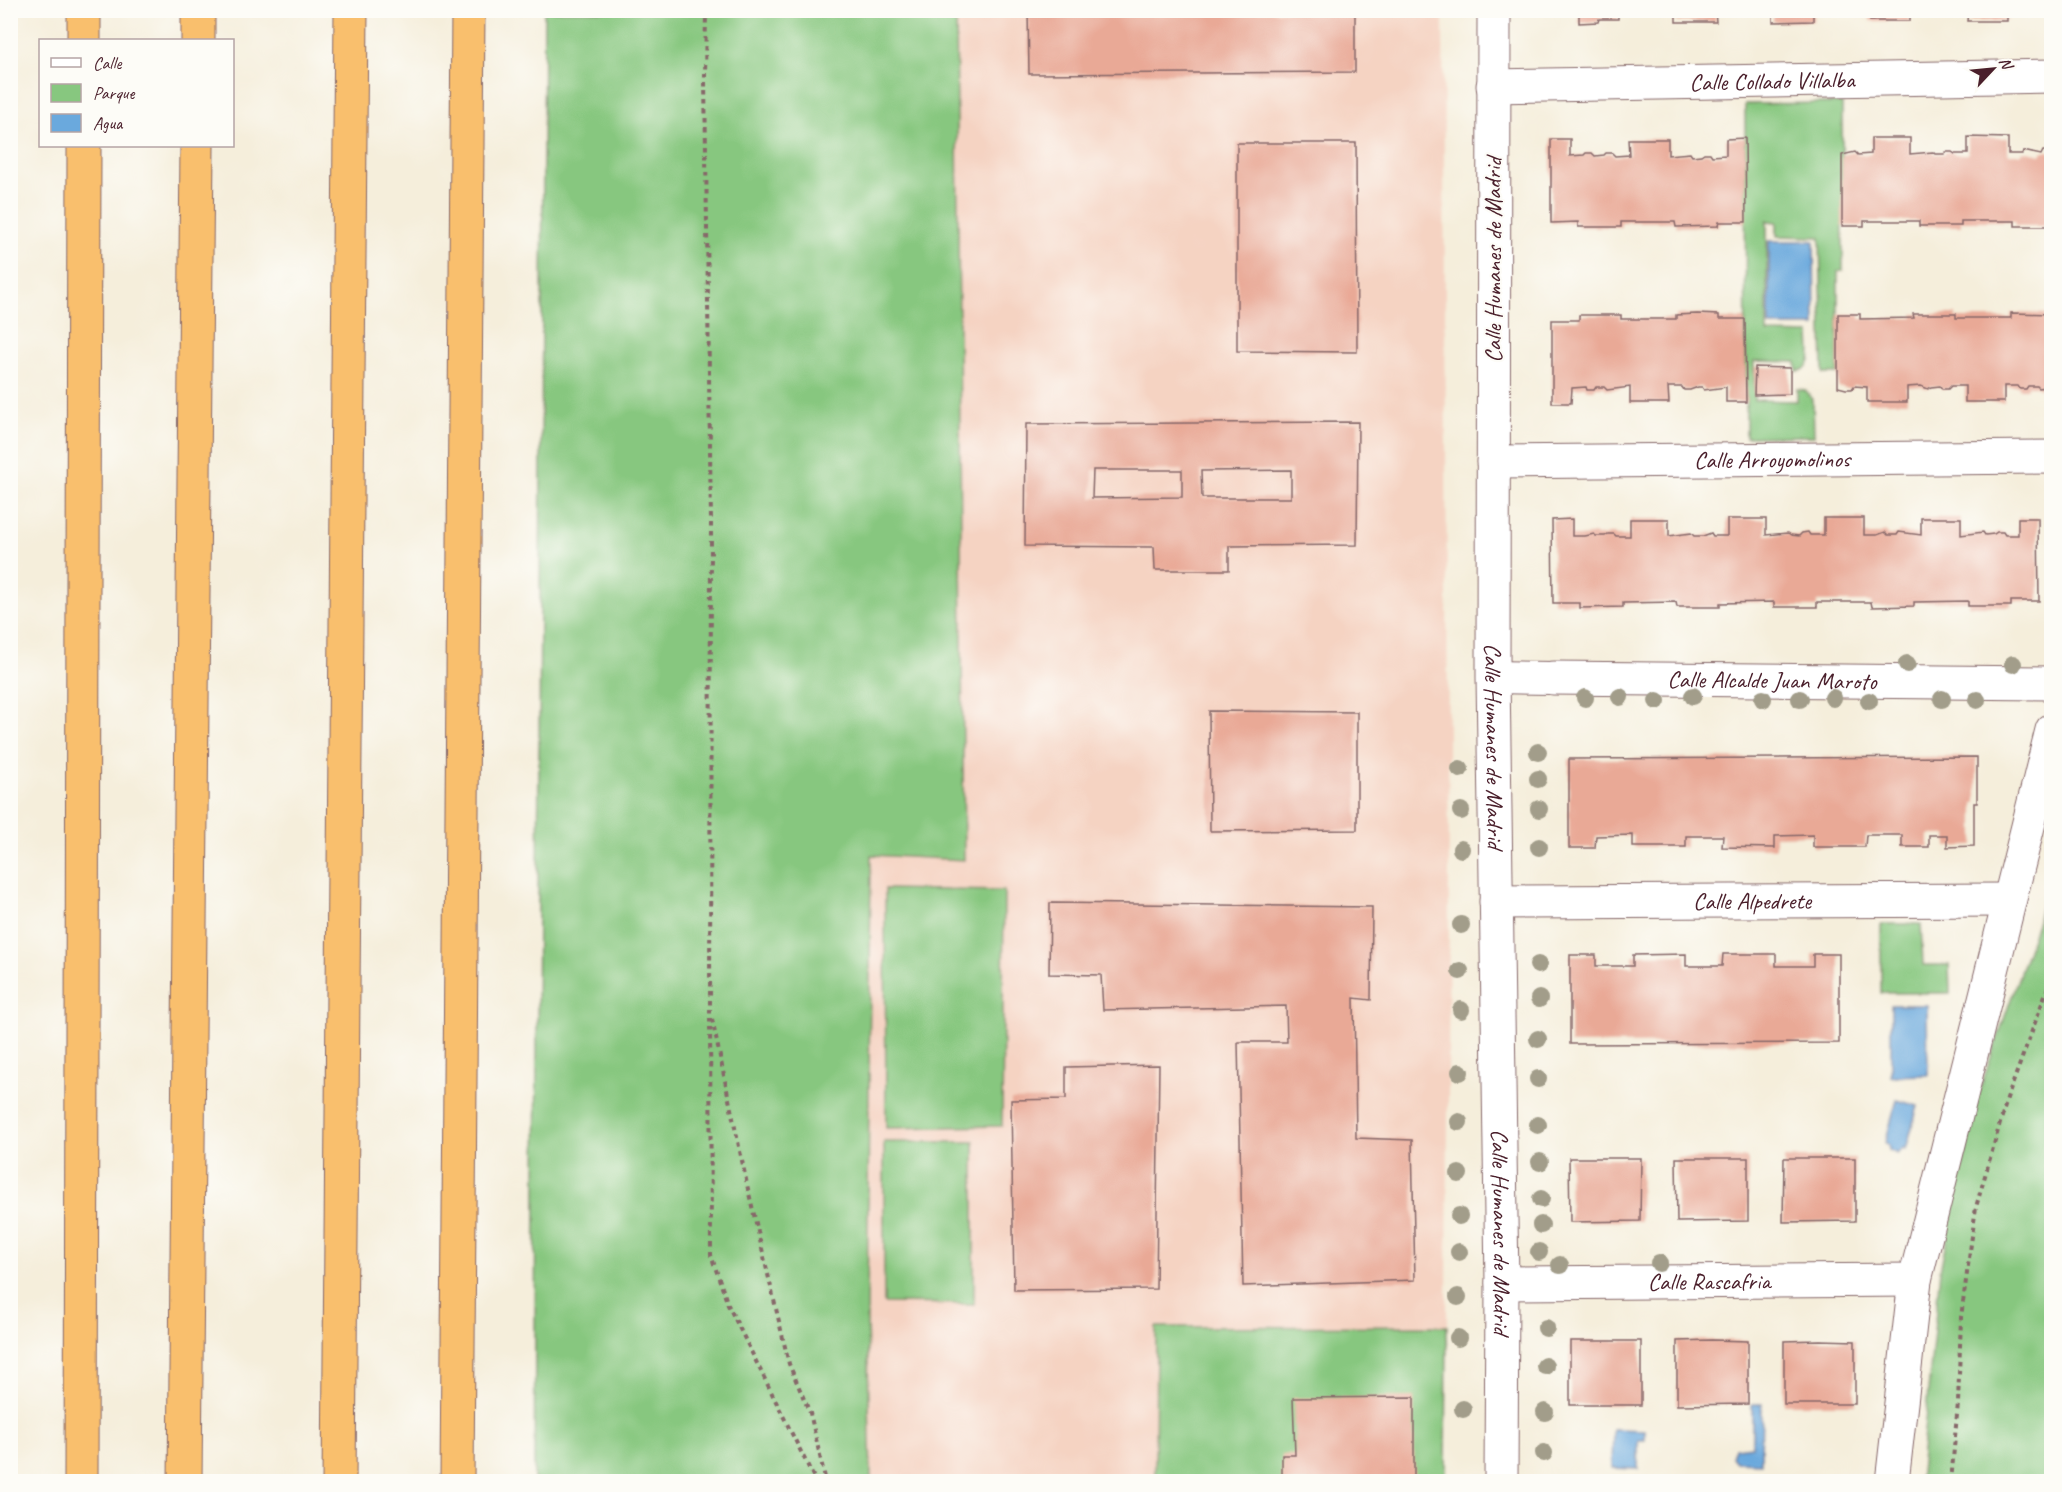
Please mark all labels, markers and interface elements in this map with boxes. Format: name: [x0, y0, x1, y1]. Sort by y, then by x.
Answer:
legend: [39, 39, 234, 147]
north arrow: [1963, 39, 2023, 99]
text: Calle: [93, 52, 122, 74]
text: N: [1994, 54, 2018, 74]
street label: Calle Collado Villalba: [1689, 65, 1856, 97]
text: Parque: [93, 82, 135, 104]
text: Agua: [93, 112, 124, 134]
street label: Calle Humanes de Madrid: [1478, 154, 1508, 363]
street label: Calle Arroyomolinos: [1694, 444, 1852, 475]
street label: Calle Humanes de Madrid: [1478, 643, 1511, 852]
street label: Calle Alcalde Juan Maroto: [1667, 664, 1878, 696]
street label: Calle Alpedrete: [1693, 886, 1813, 916]
street label: Calle Humanes de Madrid: [1485, 1129, 1517, 1338]
street label: Calle Rascafria: [1648, 1266, 1773, 1297]

